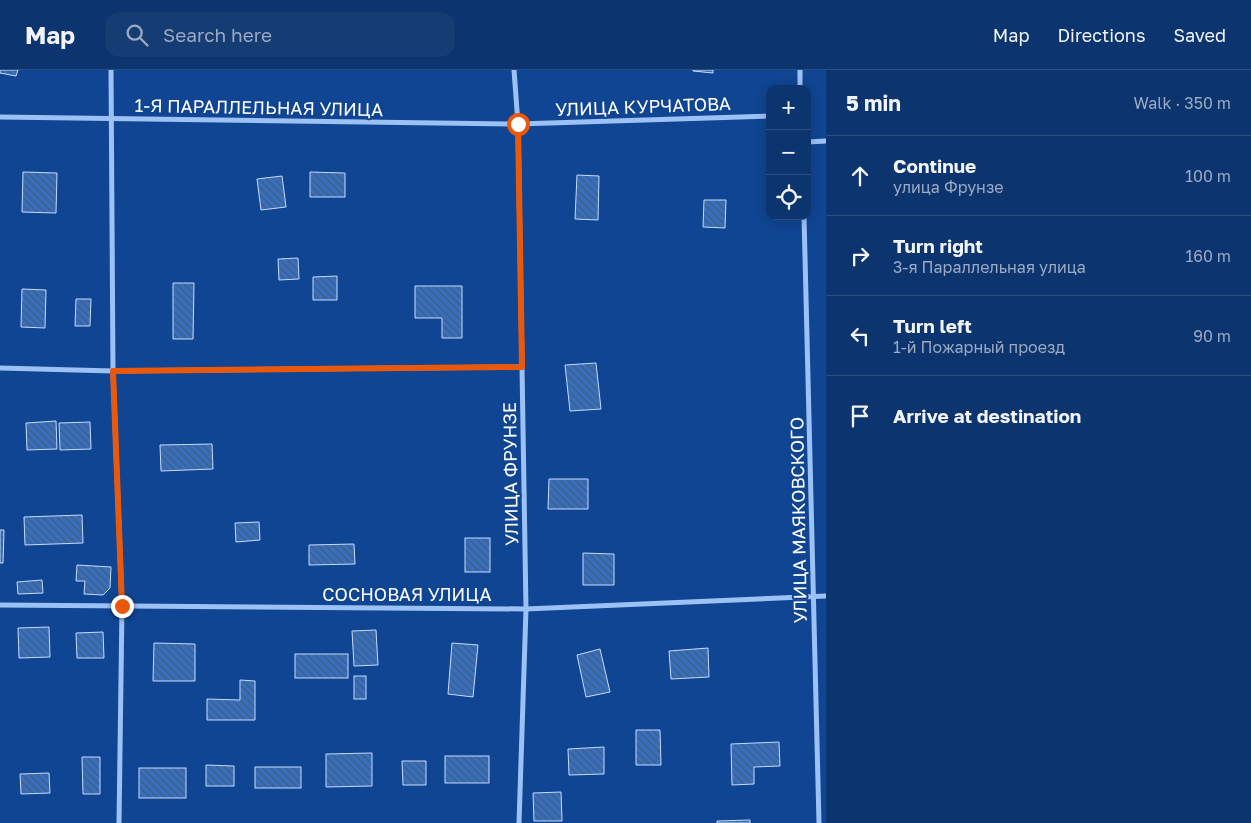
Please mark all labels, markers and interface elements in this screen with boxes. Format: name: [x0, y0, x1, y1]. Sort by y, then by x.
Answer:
search box: [105, 12, 455, 57]
text: Map: [25, 20, 75, 49]
icon: search: [123, 21, 151, 49]
text: Search here: [163, 23, 272, 46]
text: Map: [993, 24, 1029, 46]
text: Directions: [1057, 24, 1145, 46]
text: Saved: [1173, 24, 1226, 46]
map controls: [766, 85, 811, 220]
button: +: [766, 85, 811, 130]
text: 5 min: [846, 90, 901, 116]
street label: УЛИЦА КУРЧАТОВА: [555, 92, 731, 120]
text: Walk · 350 m: [1134, 93, 1231, 113]
street label: 1-Я ПАРАЛЛЕЛЬНАЯ УЛИЦА: [135, 94, 383, 120]
route start: [507, 113, 530, 136]
button: −: [766, 130, 811, 175]
text: Continue: [893, 154, 976, 177]
icon: ahead: [846, 162, 874, 190]
text: 100 m: [1185, 166, 1231, 186]
button: locate: [766, 175, 811, 220]
text: улица Фрунзе: [893, 177, 1004, 197]
text: Turn right: [893, 234, 983, 257]
icon: right: [846, 242, 874, 270]
text: 160 m: [1185, 246, 1231, 266]
text: 3-я Параллельная улица: [893, 257, 1086, 277]
text: Turn left: [893, 314, 972, 337]
icon: left: [846, 322, 874, 350]
text: 90 m: [1193, 326, 1231, 346]
text: 1-й Пожарный проезд: [893, 337, 1065, 357]
street label: УЛИЦА ФРУНЗЕ: [498, 402, 522, 546]
icon: arrive: [846, 402, 874, 430]
text: Arrive at destination: [893, 404, 1081, 427]
street label: УЛИЦА МАЯКОВСКОГО: [785, 417, 811, 623]
street label: СОСНОВАЯ УЛИЦА: [322, 583, 492, 605]
route end: [111, 595, 134, 618]

